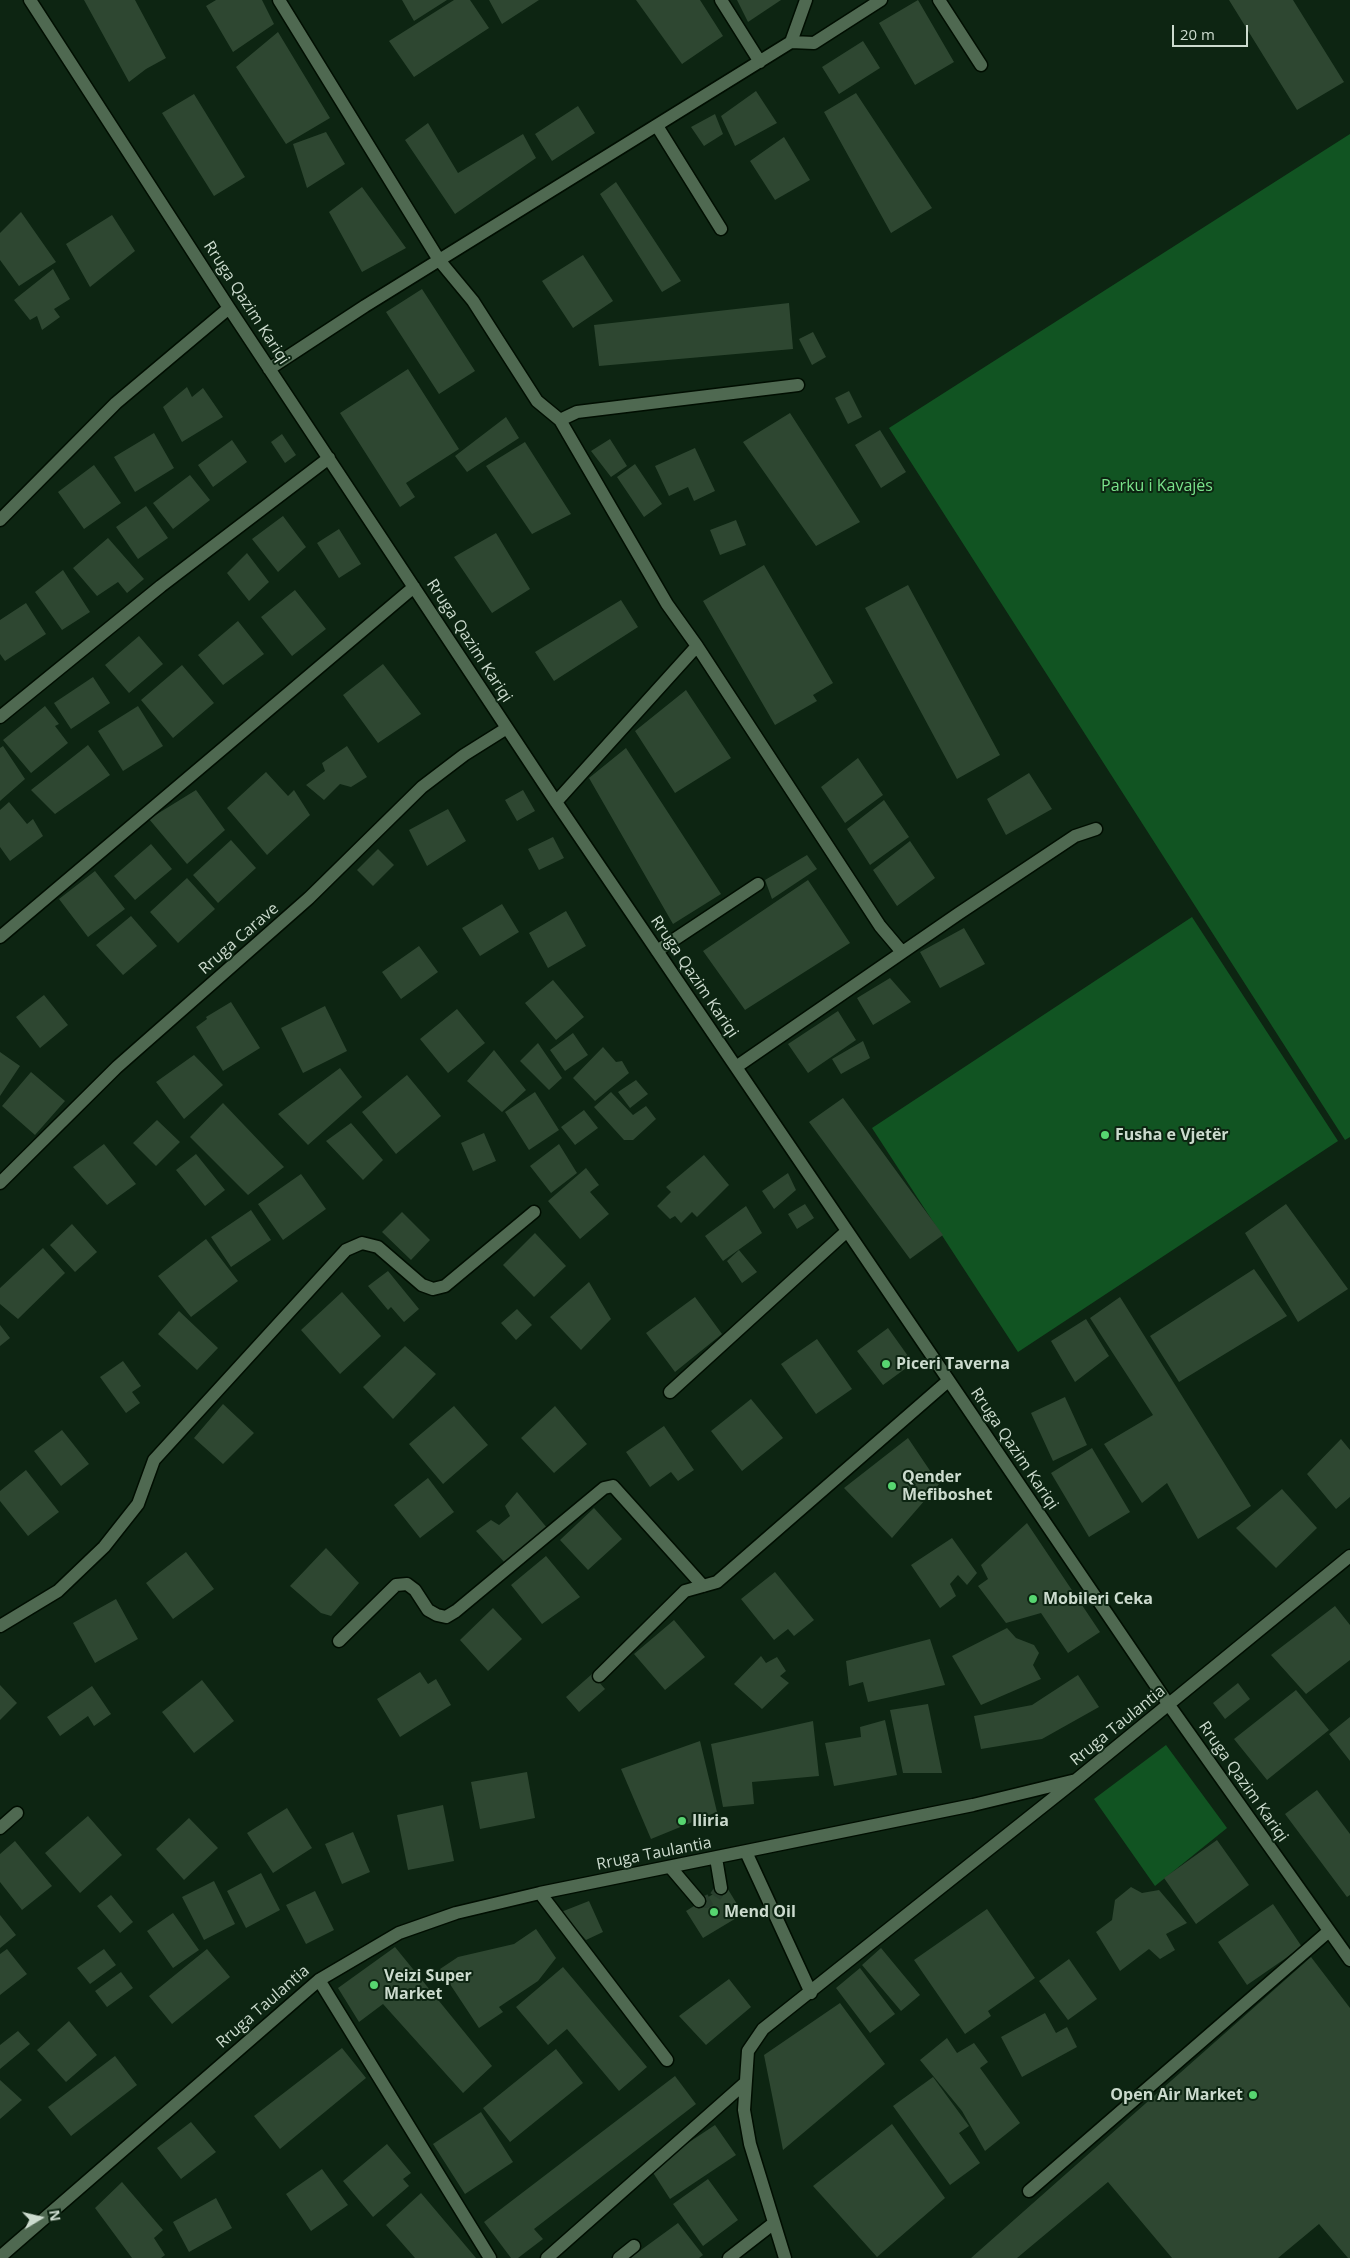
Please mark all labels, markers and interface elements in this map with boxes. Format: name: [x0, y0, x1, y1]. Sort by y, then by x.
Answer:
scale bar: [1175, 15, 1251, 47]
text: 20 m: [1180, 24, 1215, 44]
street label: Rruga Qazim Kariqi: [199, 238, 293, 368]
park label: Parku i Kavajës: [1101, 476, 1213, 496]
street label: Rruga Qazim Kariqi: [422, 576, 516, 706]
street label: Rruga Carave: [195, 899, 283, 979]
street label: Rruga Qazim Kariqi: [646, 912, 742, 1042]
place label: Fusha e Vjetër: [1115, 1125, 1229, 1145]
marker: Fusha e Vjetër: [1099, 1129, 1111, 1141]
place label: Piceri Taverna: [896, 1354, 1010, 1374]
marker: Piceri Taverna: [880, 1358, 892, 1370]
street label: Rruga Qazim Kariqi: [966, 1384, 1062, 1514]
place label: Qender Mefiboshet: [902, 1467, 993, 1505]
marker: Qender Mefiboshet: [886, 1480, 898, 1492]
place label: Mobileri Ceka: [1043, 1589, 1153, 1609]
marker: Mobileri Ceka: [1027, 1593, 1039, 1605]
street label: Rruga Taulantia: [1067, 1682, 1169, 1770]
street label: Rruga Qazim Kariqi: [1194, 1718, 1292, 1846]
place label: Iliria: [692, 1811, 729, 1831]
marker: Iliria: [676, 1815, 688, 1827]
street label: Rruga Taulantia: [595, 1833, 713, 1875]
place label: Mend Oil: [724, 1902, 796, 1922]
marker: Mend Oil: [708, 1906, 720, 1918]
street label: Rruga Taulantia: [213, 1961, 313, 2053]
place label: Veizi Super Market: [384, 1966, 472, 2004]
marker: Veizi Super Market: [368, 1979, 380, 1991]
place label: Open Air Market: [1110, 2085, 1243, 2105]
marker: Open Air Market: [1247, 2089, 1259, 2101]
north arrow: [15, 2193, 65, 2243]
text: N: [45, 2208, 66, 2223]

